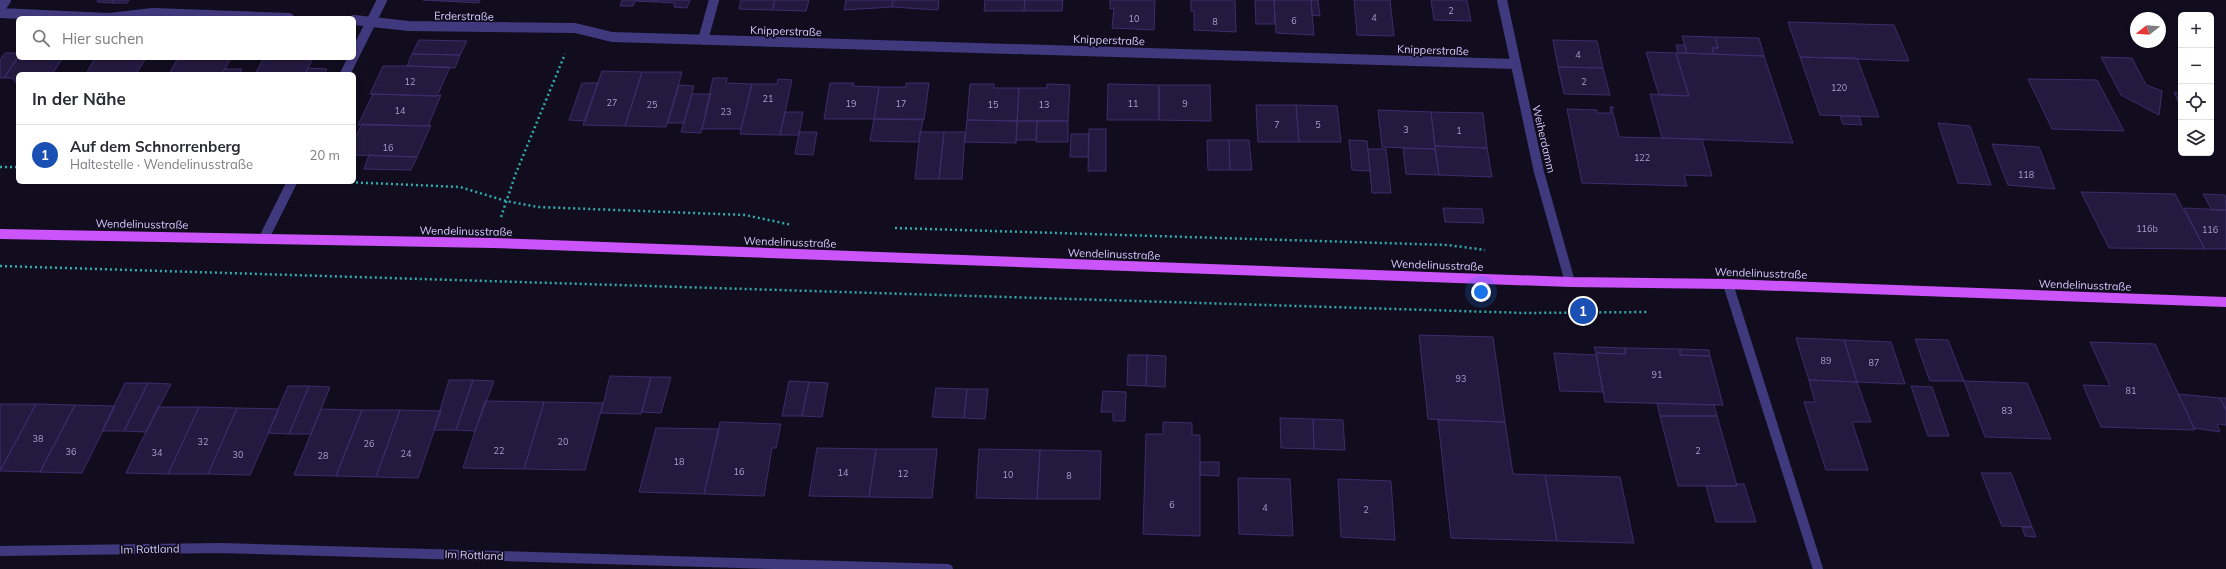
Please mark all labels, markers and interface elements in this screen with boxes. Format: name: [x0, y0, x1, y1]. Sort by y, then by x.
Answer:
house number: 2: [1448, 5, 1454, 16]
street label: Erderstraße: [434, 8, 494, 24]
house number: 4: [1371, 12, 1377, 23]
north arrow: [2130, 12, 2166, 48]
map controls: [2178, 12, 2214, 156]
button: +: [2178, 12, 2214, 48]
house number: 10: [1129, 13, 1139, 24]
house number: 6: [1291, 15, 1297, 26]
search box: [16, 16, 356, 60]
house number: 8: [1212, 16, 1218, 27]
street label: Knipperstraße: [750, 23, 822, 39]
icon: search: [30, 27, 52, 49]
text: Hier suchen: [62, 29, 144, 48]
street label: Knipperstraße: [1073, 32, 1145, 48]
street label: Knipperstraße: [1397, 42, 1469, 58]
button: −: [2178, 48, 2214, 84]
house number: 4: [1575, 49, 1581, 60]
house number: 12: [405, 76, 415, 87]
house number: 2: [1581, 76, 1587, 87]
house number: 120: [1831, 82, 1847, 93]
button: locate: [2178, 84, 2214, 120]
text: In der Nähe: [32, 88, 126, 109]
house number: 21: [763, 93, 773, 104]
house number: 27: [607, 97, 617, 108]
house number: 19: [846, 98, 856, 109]
house number: 17: [896, 98, 906, 109]
house number: 11: [1128, 98, 1138, 109]
house number: 9: [1182, 98, 1188, 109]
house number: 25: [647, 99, 658, 110]
house number: 15: [988, 99, 999, 110]
house number: 13: [1039, 99, 1049, 110]
street label: Weiherdamm: [1529, 104, 1559, 174]
house number: 14: [395, 105, 406, 116]
house number: 23: [721, 106, 731, 117]
house number: 7: [1274, 119, 1280, 130]
house number: 5: [1315, 119, 1321, 130]
button: layers: [2178, 120, 2214, 156]
house number: 3: [1403, 124, 1409, 135]
house number: 1: [1456, 125, 1462, 136]
text: Auf dem Schnorrenberg: [70, 137, 241, 156]
house number: 16: [383, 142, 393, 153]
text: 1: [41, 147, 49, 163]
text: 20 m: [310, 147, 340, 163]
house number: 122: [1634, 152, 1650, 163]
text: Haltestelle · Wendelinusstraße: [70, 156, 253, 172]
house number: 118: [2018, 169, 2034, 180]
street label: Wendelinusstraße: [95, 216, 189, 232]
street label: Wendelinusstraße: [419, 223, 513, 239]
house number: 116b: [2136, 223, 2158, 234]
house number: 116: [2202, 224, 2218, 235]
street label: Wendelinusstraße: [743, 233, 837, 251]
street label: Wendelinusstraße: [1067, 245, 1161, 263]
street label: Wendelinusstraße: [1390, 256, 1484, 274]
street label: Wendelinusstraße: [1714, 264, 1808, 282]
street label: Wendelinusstraße: [2038, 276, 2132, 294]
your location: [1471, 282, 1491, 302]
pin: 1: [1570, 296, 1596, 326]
house number: 89: [1821, 355, 1831, 366]
house number: 87: [1869, 357, 1879, 368]
house number: 91: [1652, 369, 1662, 380]
house number: 93: [1456, 373, 1466, 384]
house number: 81: [2126, 385, 2136, 396]
house number: 83: [2002, 405, 2012, 416]
house number: 38: [33, 433, 43, 444]
house number: 32: [198, 436, 208, 447]
house number: 20: [558, 436, 568, 447]
house number: 26: [364, 438, 374, 449]
house number: 22: [494, 445, 504, 456]
house number: 2: [1695, 445, 1701, 456]
house number: 36: [66, 446, 76, 457]
house number: 34: [152, 447, 163, 458]
house number: 24: [401, 448, 412, 459]
house number: 30: [233, 449, 243, 460]
house number: 28: [318, 450, 328, 461]
house number: 18: [674, 456, 684, 467]
house number: 16: [734, 466, 744, 477]
house number: 14: [838, 467, 849, 478]
house number: 12: [898, 468, 908, 479]
house number: 10: [1003, 469, 1013, 480]
house number: 8: [1066, 470, 1072, 481]
house number: 6: [1169, 499, 1175, 510]
house number: 4: [1262, 502, 1268, 513]
house number: 2: [1363, 504, 1369, 515]
street label: Im Rottland: [120, 541, 180, 557]
street label: Im Rottland: [444, 547, 504, 563]

